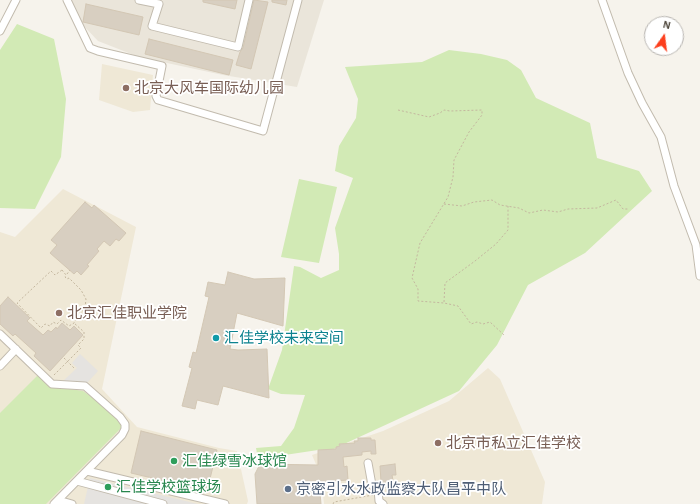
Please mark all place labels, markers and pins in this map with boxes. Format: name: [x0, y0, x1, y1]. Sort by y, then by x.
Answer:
place label: 北京大风车国际幼儿园: [134, 79, 284, 97]
marker: 北京大风车国际幼儿园: [121, 83, 131, 93]
place label: 北京汇佳职业学院: [67, 304, 187, 322]
marker: 北京汇佳职业学院: [54, 308, 64, 318]
place label: 汇佳学校未来空间: [224, 329, 344, 347]
marker: 汇佳学校未来空间: [211, 333, 221, 343]
place label: 北京市私立汇佳学校: [446, 434, 581, 452]
marker: 北京市私立汇佳学校: [433, 438, 443, 448]
place label: 汇佳绿雪冰球馆: [182, 452, 287, 470]
marker: 汇佳绿雪冰球馆: [169, 456, 179, 466]
place label: 汇佳学校篮球场: [116, 478, 221, 496]
place label: 京密引水水政监察大队昌平中队: [296, 480, 506, 498]
marker: 汇佳学校篮球场: [103, 482, 113, 492]
marker: 京密引水水政监察大队昌平中队: [283, 484, 293, 494]

